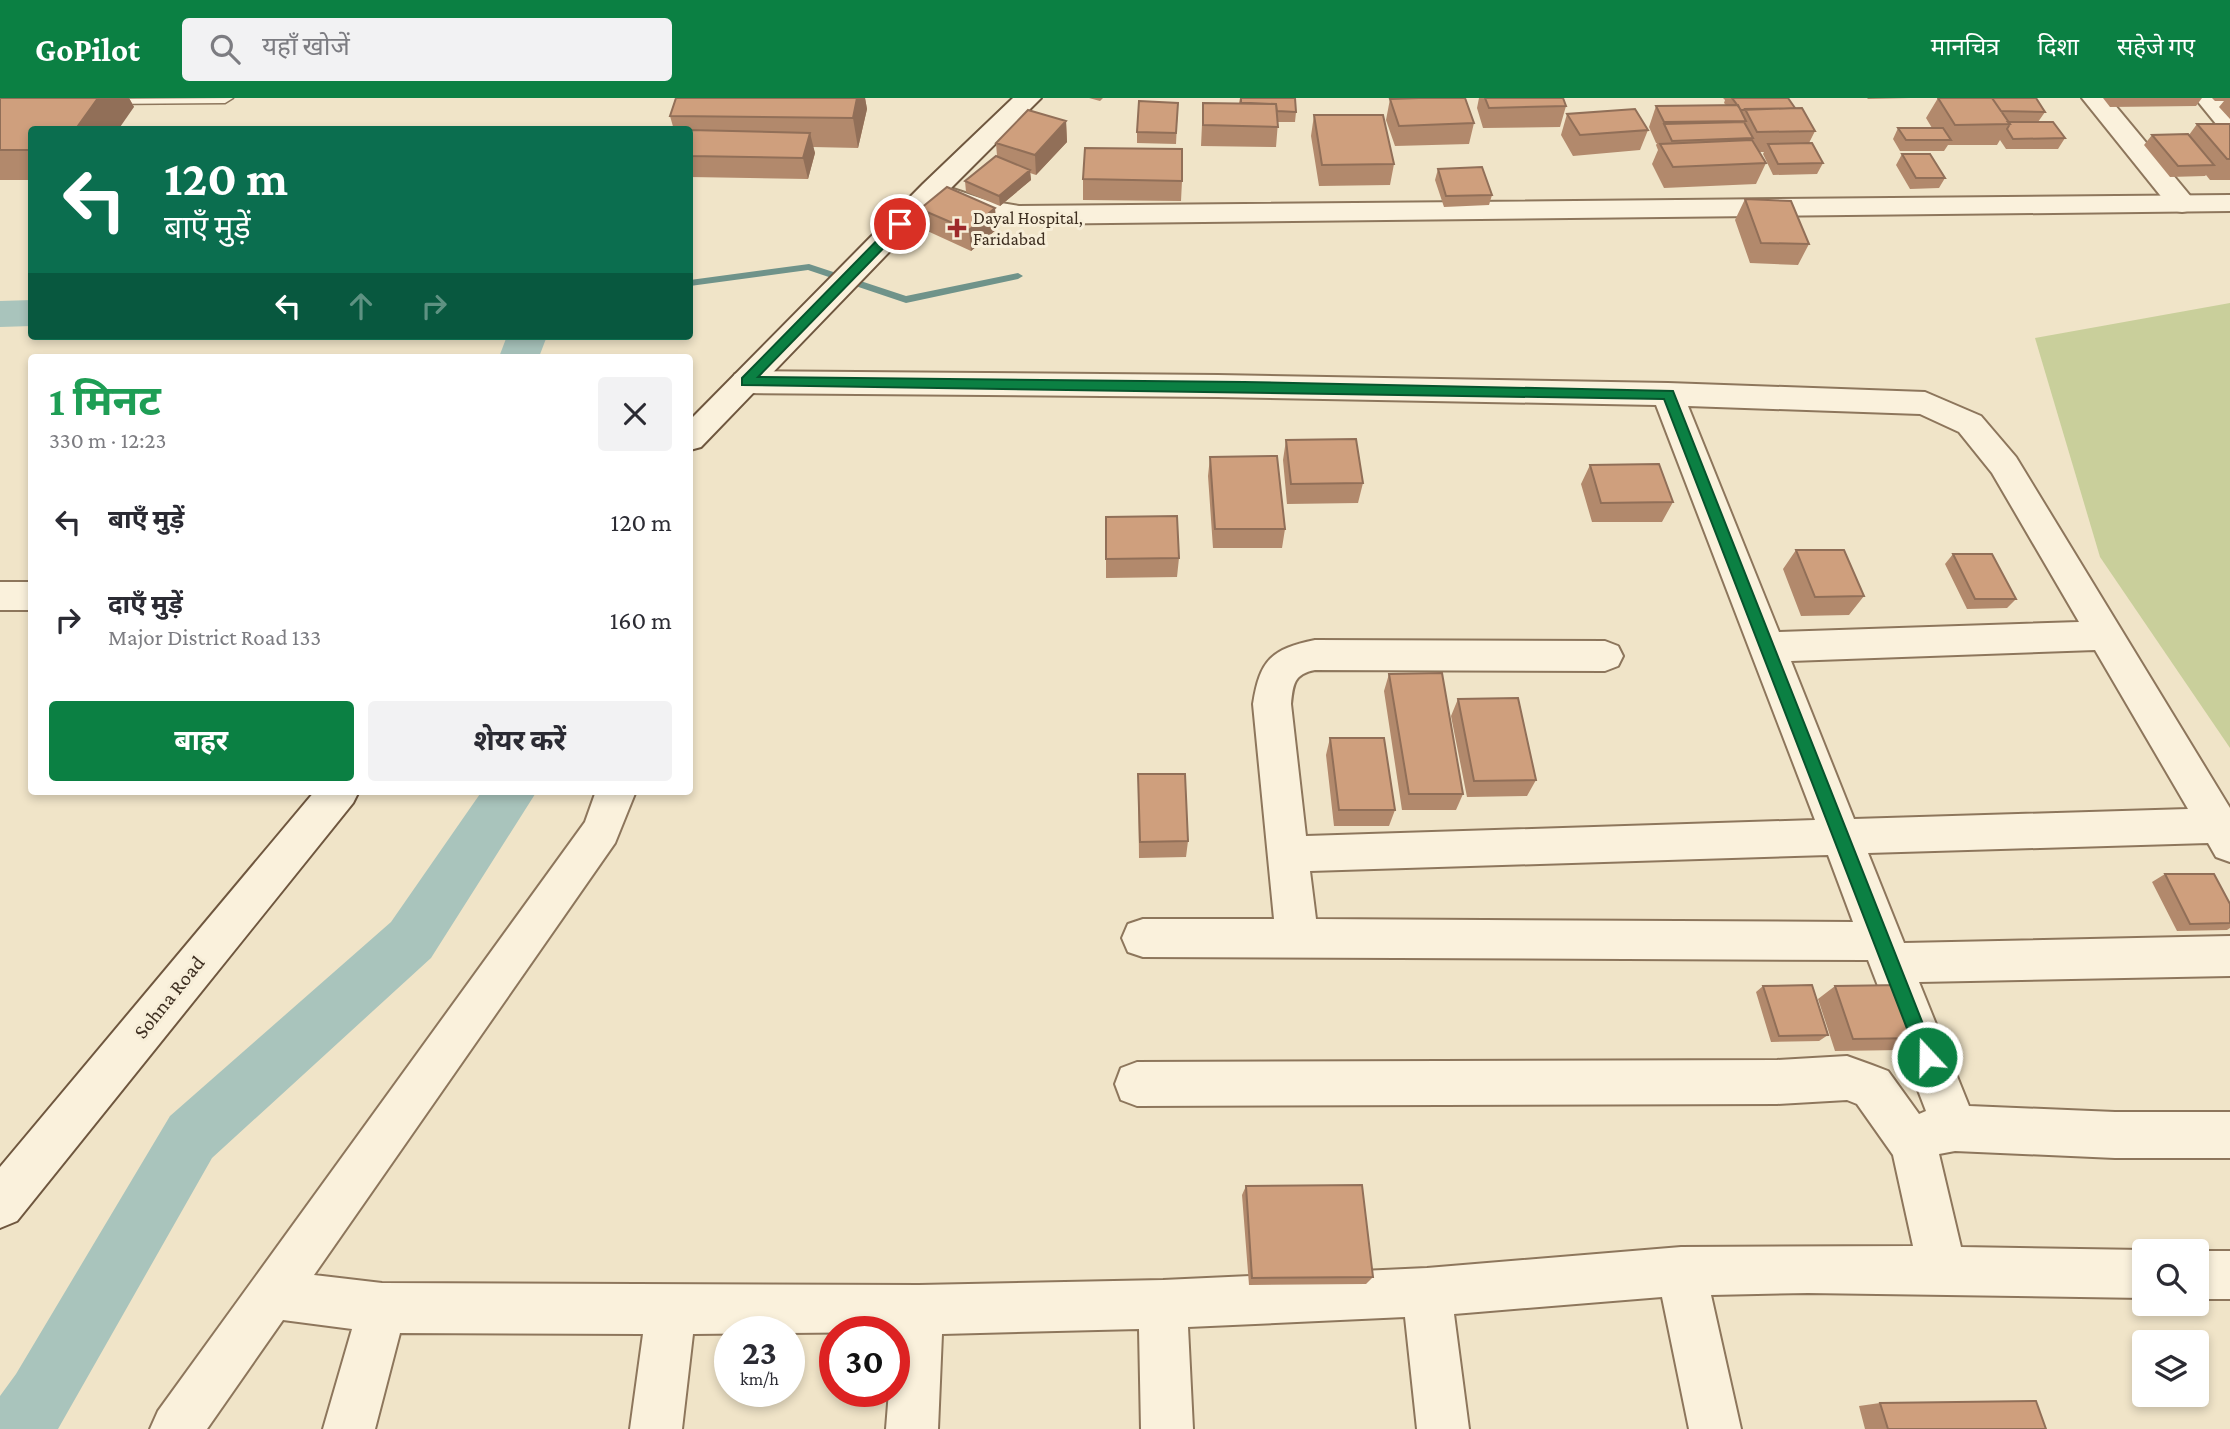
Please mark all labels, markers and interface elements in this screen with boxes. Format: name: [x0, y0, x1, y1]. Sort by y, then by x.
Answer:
search box: [182, 18, 672, 81]
icon: search: [206, 30, 244, 68]
text: GoPilot: [35, 31, 140, 68]
text: यहाँ खोजें: [262, 32, 350, 61]
text: मानचित्र: [1931, 33, 1999, 60]
text: दिशा: [2037, 33, 2079, 60]
text: सहेजे गए: [2117, 33, 2195, 60]
text: 120 m: [164, 151, 288, 206]
icon: left: [49, 154, 140, 245]
pin: [870, 194, 930, 254]
icon: arrive: [881, 205, 919, 243]
place label: Dayal Hospital, Faridabad: [973, 208, 1083, 249]
text: बाएँ मुड़ें: [164, 209, 251, 245]
marker: Dayal Hospital, Faridabad: [947, 218, 967, 238]
icon: left: [269, 287, 307, 325]
icon: ahead: [342, 287, 380, 325]
icon: right: [415, 287, 453, 325]
text: 1 मिनट: [49, 377, 161, 424]
button: close: [598, 377, 672, 451]
text: 330 m · 12:23: [49, 427, 166, 453]
icon: left: [49, 503, 87, 541]
text: बाएँ मुड़ें: [108, 505, 184, 534]
text: 120 m: [611, 508, 672, 537]
text: दाएँ मुड़ें: [108, 590, 183, 619]
icon: right: [49, 601, 87, 639]
text: 160 m: [610, 606, 672, 635]
text: Major District Road 133: [108, 624, 321, 650]
button: बाहर: [49, 701, 354, 781]
button: शेयर करें: [368, 701, 672, 781]
street label: Sohna Road: [129, 951, 209, 1043]
position arrow: [1890, 1020, 1964, 1094]
map controls: [2132, 1239, 2209, 1407]
button: search: [2132, 1239, 2209, 1316]
speed limit sign: 30: [819, 1316, 910, 1407]
button: layers: [2132, 1330, 2209, 1407]
text: 23: [742, 1333, 777, 1372]
text: km/h: [740, 1369, 779, 1389]

